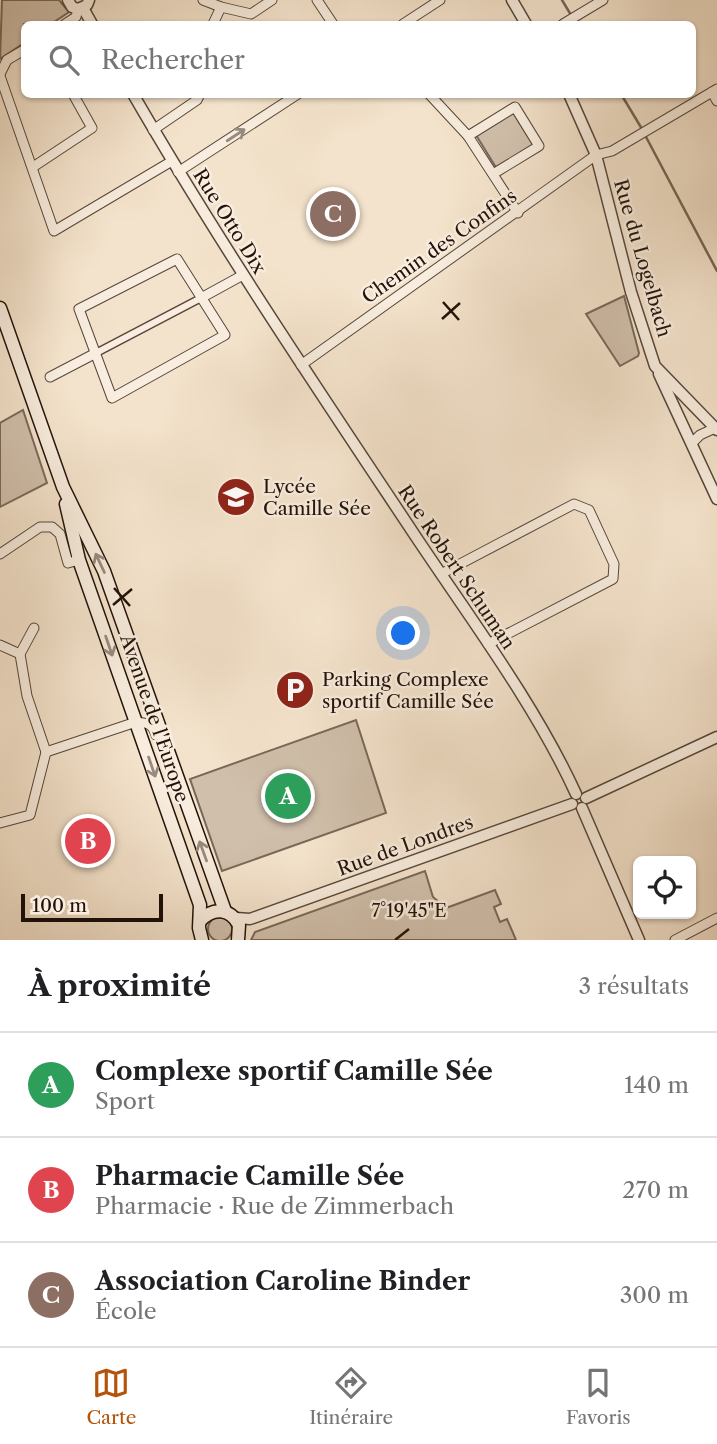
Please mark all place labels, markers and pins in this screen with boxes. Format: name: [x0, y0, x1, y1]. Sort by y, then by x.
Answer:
pin: C: [310, 188, 356, 240]
place label: Lycée Camille Sée: [263, 475, 371, 520]
school or university icon: Lycée Camille Sée: [215, 476, 257, 518]
place label: Parking Complexe sportif Camille Sée: [322, 668, 494, 713]
parking icon: Parking Complexe sportif Camille Sée: [274, 669, 316, 711]
pin: A: [265, 770, 311, 822]
pin: B: [65, 815, 111, 867]

